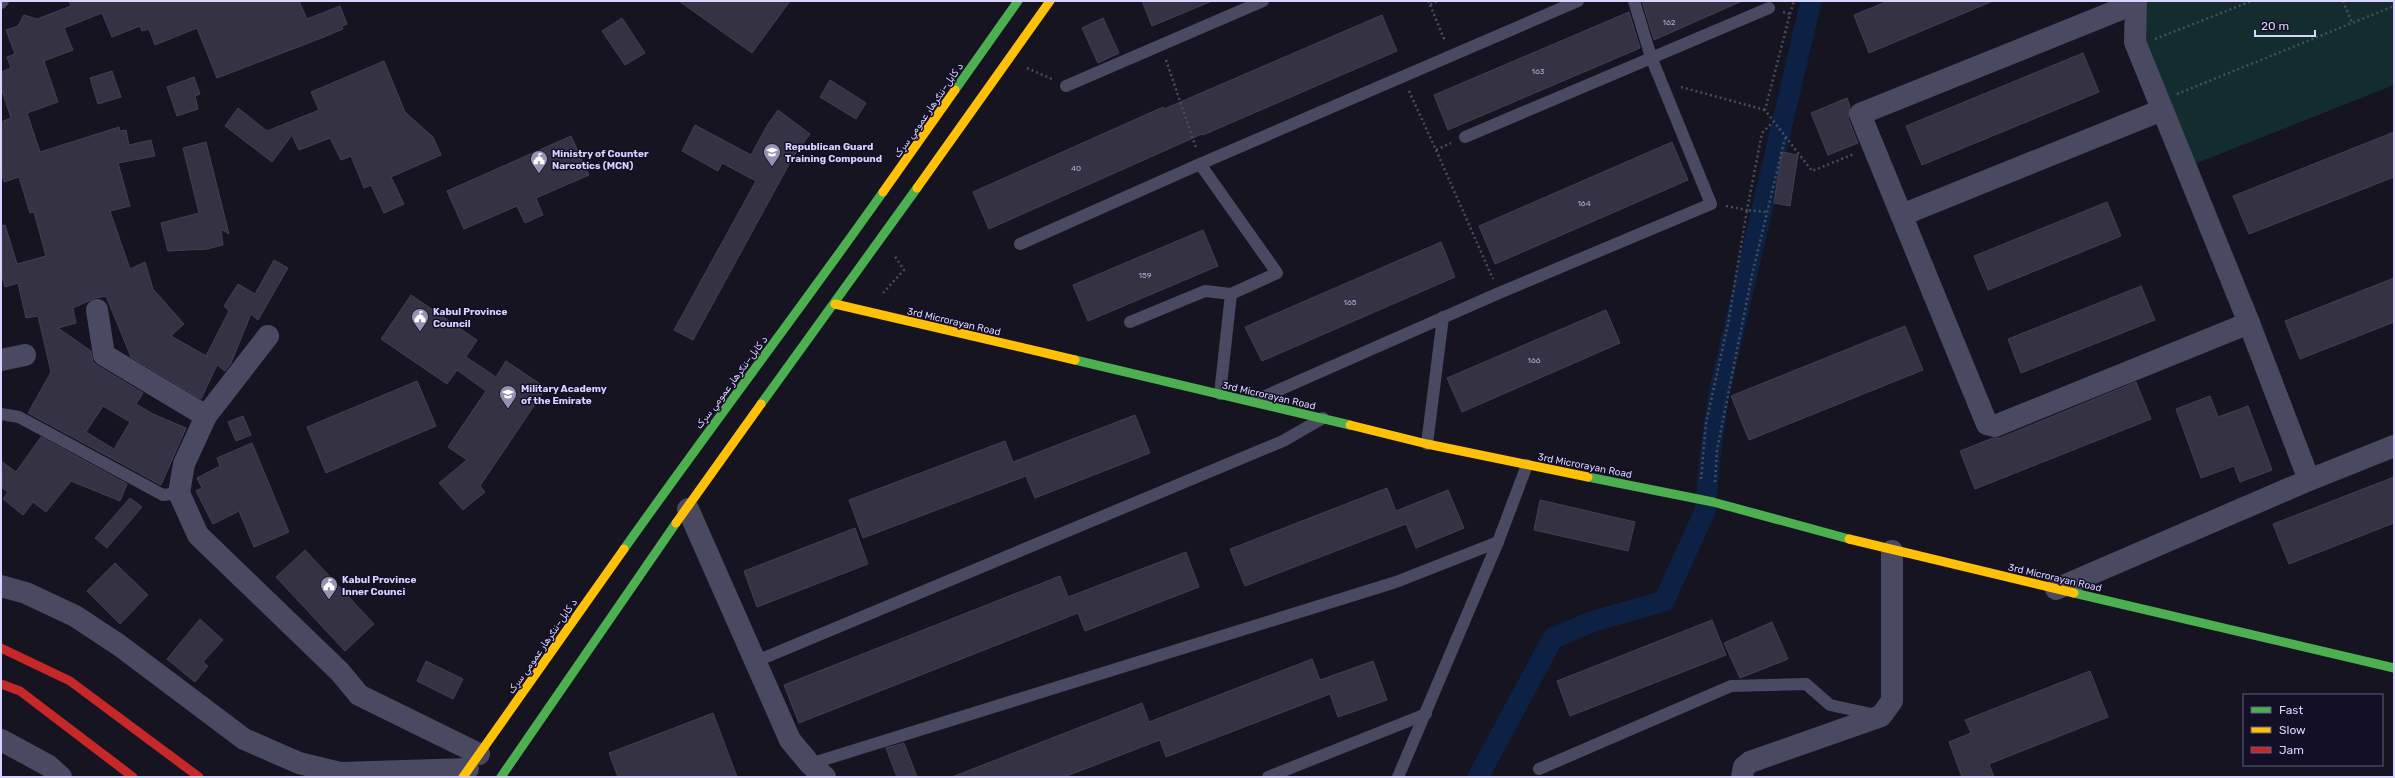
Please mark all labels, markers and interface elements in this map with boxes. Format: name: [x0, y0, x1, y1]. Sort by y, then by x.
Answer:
scale bar: [2255, 12, 2315, 38]
house number: 162: [1663, 18, 1676, 27]
text: 20 m: [2261, 19, 2289, 33]
street label: د کابل–ننګرهار عمومي سړک: [891, 60, 968, 161]
house number: 163: [1531, 67, 1545, 76]
place label: Republican Guard Training Compound: [785, 141, 882, 165]
school or university icon: Republican Guard Training Compound: [762, 142, 782, 167]
place label: Ministry of Counter Narcotics (MCN): [552, 148, 649, 172]
public building icon: Ministry of Counter Narcotics (MCN): [529, 149, 549, 174]
house number: 40: [1071, 164, 1081, 173]
house number: 164: [1577, 199, 1591, 208]
house number: 159: [1139, 271, 1152, 280]
house number: 165: [1344, 298, 1357, 307]
street label: 3rd Microrayan Road: [906, 305, 1002, 339]
place label: Kabul Province Council: [433, 306, 507, 330]
public building icon: Kabul Province Council: [410, 307, 430, 332]
street label: د کابل–ننګرهار عمومي سړک: [693, 333, 772, 433]
house number: 166: [1527, 356, 1541, 365]
street label: 3rd Microrayan Road: [1221, 379, 1317, 413]
place label: Military Academy of the Emirate: [521, 383, 607, 407]
school or university icon: Military Academy of the Emirate: [498, 384, 518, 409]
street label: 3rd Microrayan Road: [1537, 451, 1633, 481]
street label: 3rd Microrayan Road: [2007, 561, 2103, 595]
place label: Kabul Province Inner Counci: [342, 574, 416, 598]
public building icon: Kabul Province Inner Counci: [319, 575, 339, 600]
street label: د کابل–ننګرهار عمومي سړک: [505, 596, 582, 697]
legend: [2243, 694, 2383, 766]
text: Fast: [2279, 703, 2303, 717]
text: Slow: [2279, 723, 2306, 737]
text: Jam: [2279, 743, 2304, 757]

